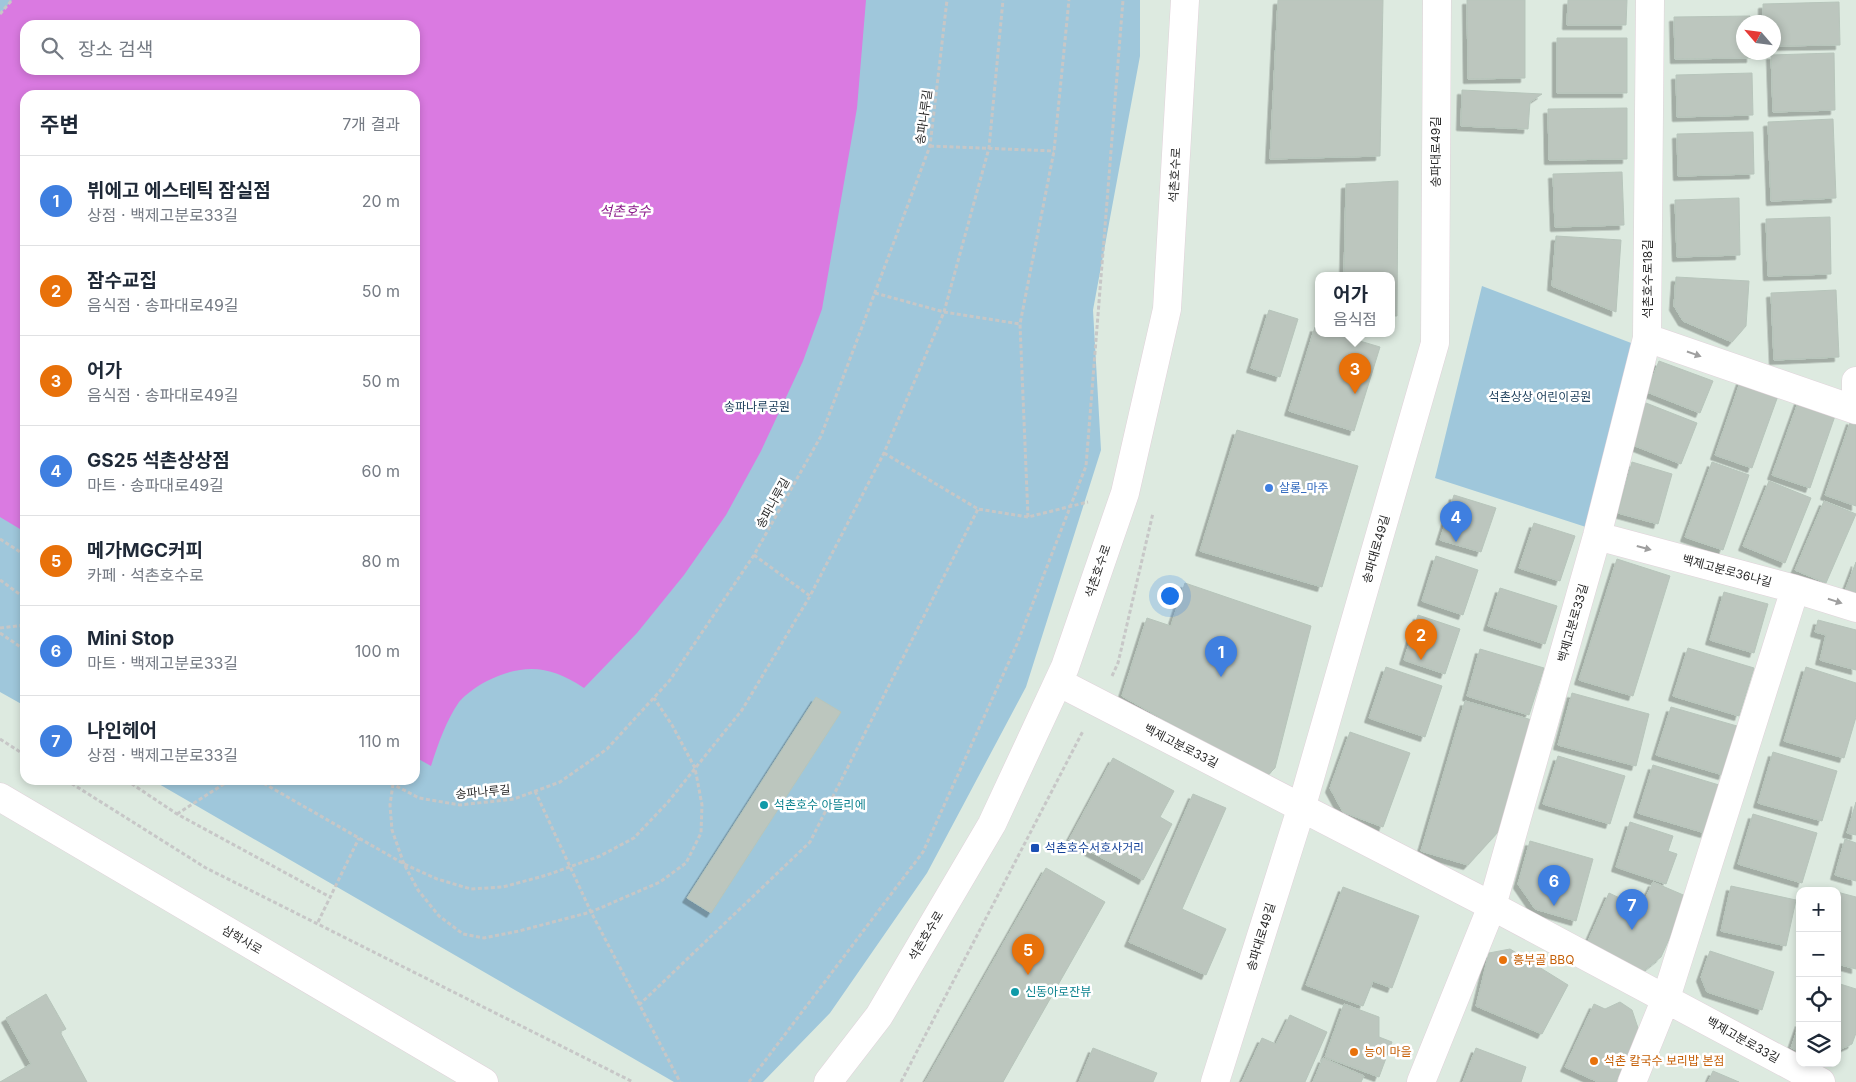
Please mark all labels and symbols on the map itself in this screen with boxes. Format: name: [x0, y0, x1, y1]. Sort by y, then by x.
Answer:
north arrow: [1736, 15, 1781, 60]
street label: 송파나루길: [912, 89, 935, 145]
street label: 송파대로49길: [1428, 117, 1443, 187]
street label: 석촌호수로: [1166, 147, 1183, 203]
water label: 석촌호수: [599, 202, 652, 219]
street label: 석촌호수로18길: [1640, 240, 1655, 318]
one-way arrow: [1686, 351, 1701, 358]
pin: 3: [1339, 353, 1371, 394]
park label: 석촌상상 어린이공원: [1489, 389, 1591, 404]
park label: 송파나루공원: [724, 399, 790, 414]
street label: 송파나루길: [753, 475, 793, 531]
place label: 살롱_마주: [1279, 480, 1329, 495]
marker: 살롱_마주: [1263, 482, 1275, 494]
pin: 4: [1440, 501, 1472, 542]
street label: 송파대로49길: [1359, 513, 1392, 585]
street label: 석촌호수로: [1081, 542, 1114, 599]
one-way arrow: [1637, 545, 1652, 553]
street label: 백제고분로36나길: [1681, 551, 1774, 590]
street label: 백제고분로33길: [1554, 582, 1591, 664]
your location: [1157, 583, 1183, 609]
one-way arrow: [1827, 598, 1842, 606]
pin: 2: [1405, 619, 1437, 660]
pin: 1: [1205, 636, 1237, 677]
street label: 백제고분로33길: [1142, 720, 1221, 771]
street label: 송파나루길: [455, 782, 511, 801]
place label: 석촌호수 아뜰리에: [774, 797, 866, 812]
marker: 석촌호수 아뜰리에: [758, 799, 770, 811]
place label: 석촌호수서호사거리: [1045, 840, 1144, 855]
marker: 석촌호수서호사거리: [1029, 842, 1041, 854]
pin: 6: [1538, 865, 1570, 906]
pin: 7: [1616, 889, 1648, 930]
street label: 송파대로49길: [1243, 901, 1278, 973]
street label: 석촌호수로: [905, 908, 946, 963]
street label: 삼학사로: [219, 922, 265, 957]
pin: 5: [1012, 934, 1044, 975]
place label: 흥부골 BBQ: [1513, 952, 1574, 967]
marker: 흥부골 BBQ: [1497, 954, 1509, 966]
place label: 신동아로잔뷰: [1025, 984, 1091, 999]
marker: 신동아로잔뷰: [1009, 986, 1021, 998]
street label: 백제고분로33길: [1704, 1013, 1782, 1066]
place label: 능이 마을: [1364, 1044, 1412, 1059]
marker: 능이 마을: [1348, 1046, 1360, 1058]
place label: 석촌 칼국수 보리밥 본점: [1604, 1053, 1725, 1068]
marker: 석촌 칼국수 보리밥 본점: [1588, 1055, 1600, 1067]

